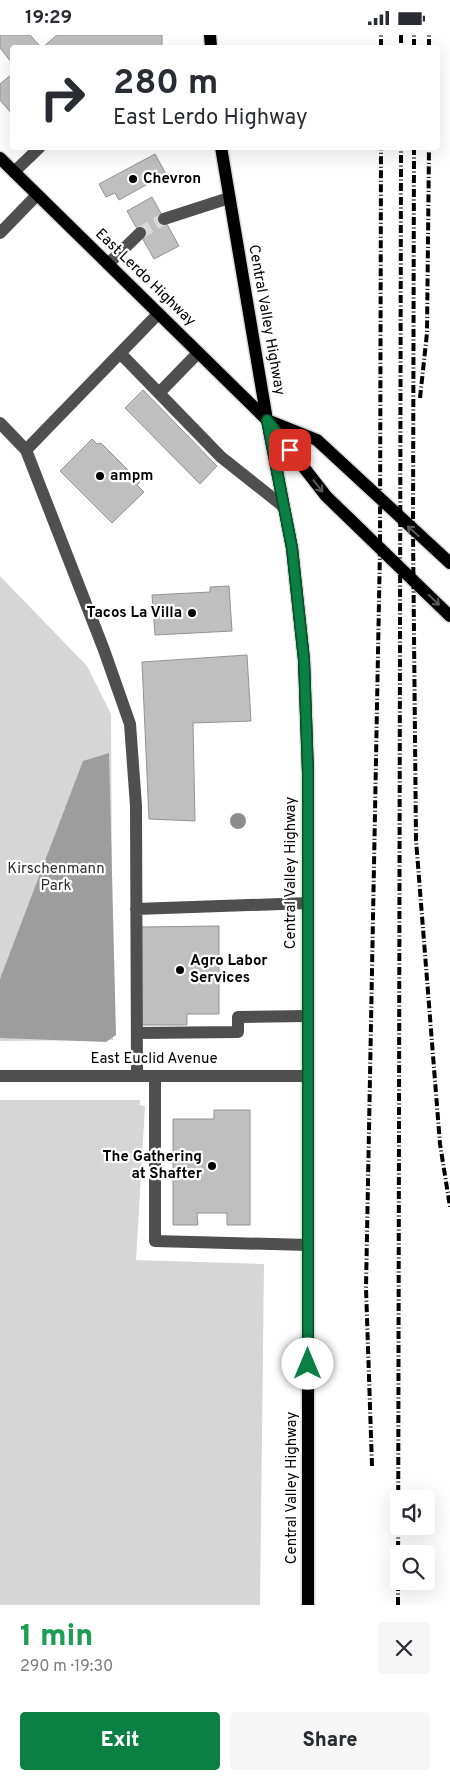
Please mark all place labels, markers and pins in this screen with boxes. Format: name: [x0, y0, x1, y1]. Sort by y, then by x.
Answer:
place label: Chevron: [143, 170, 201, 189]
marker: Chevron: [127, 173, 139, 185]
pin: [269, 429, 311, 471]
place label: ampm: [110, 467, 153, 486]
marker: ampm: [94, 470, 106, 482]
place label: Tacos La Villa: [86, 604, 182, 623]
marker: Tacos La Villa: [186, 607, 198, 619]
place label: Agro Labor Services: [190, 952, 268, 988]
marker: Agro Labor Services: [174, 964, 186, 976]
place label: The Gathering at Shafter: [103, 1148, 203, 1184]
marker: The Gathering at Shafter: [206, 1160, 218, 1172]

